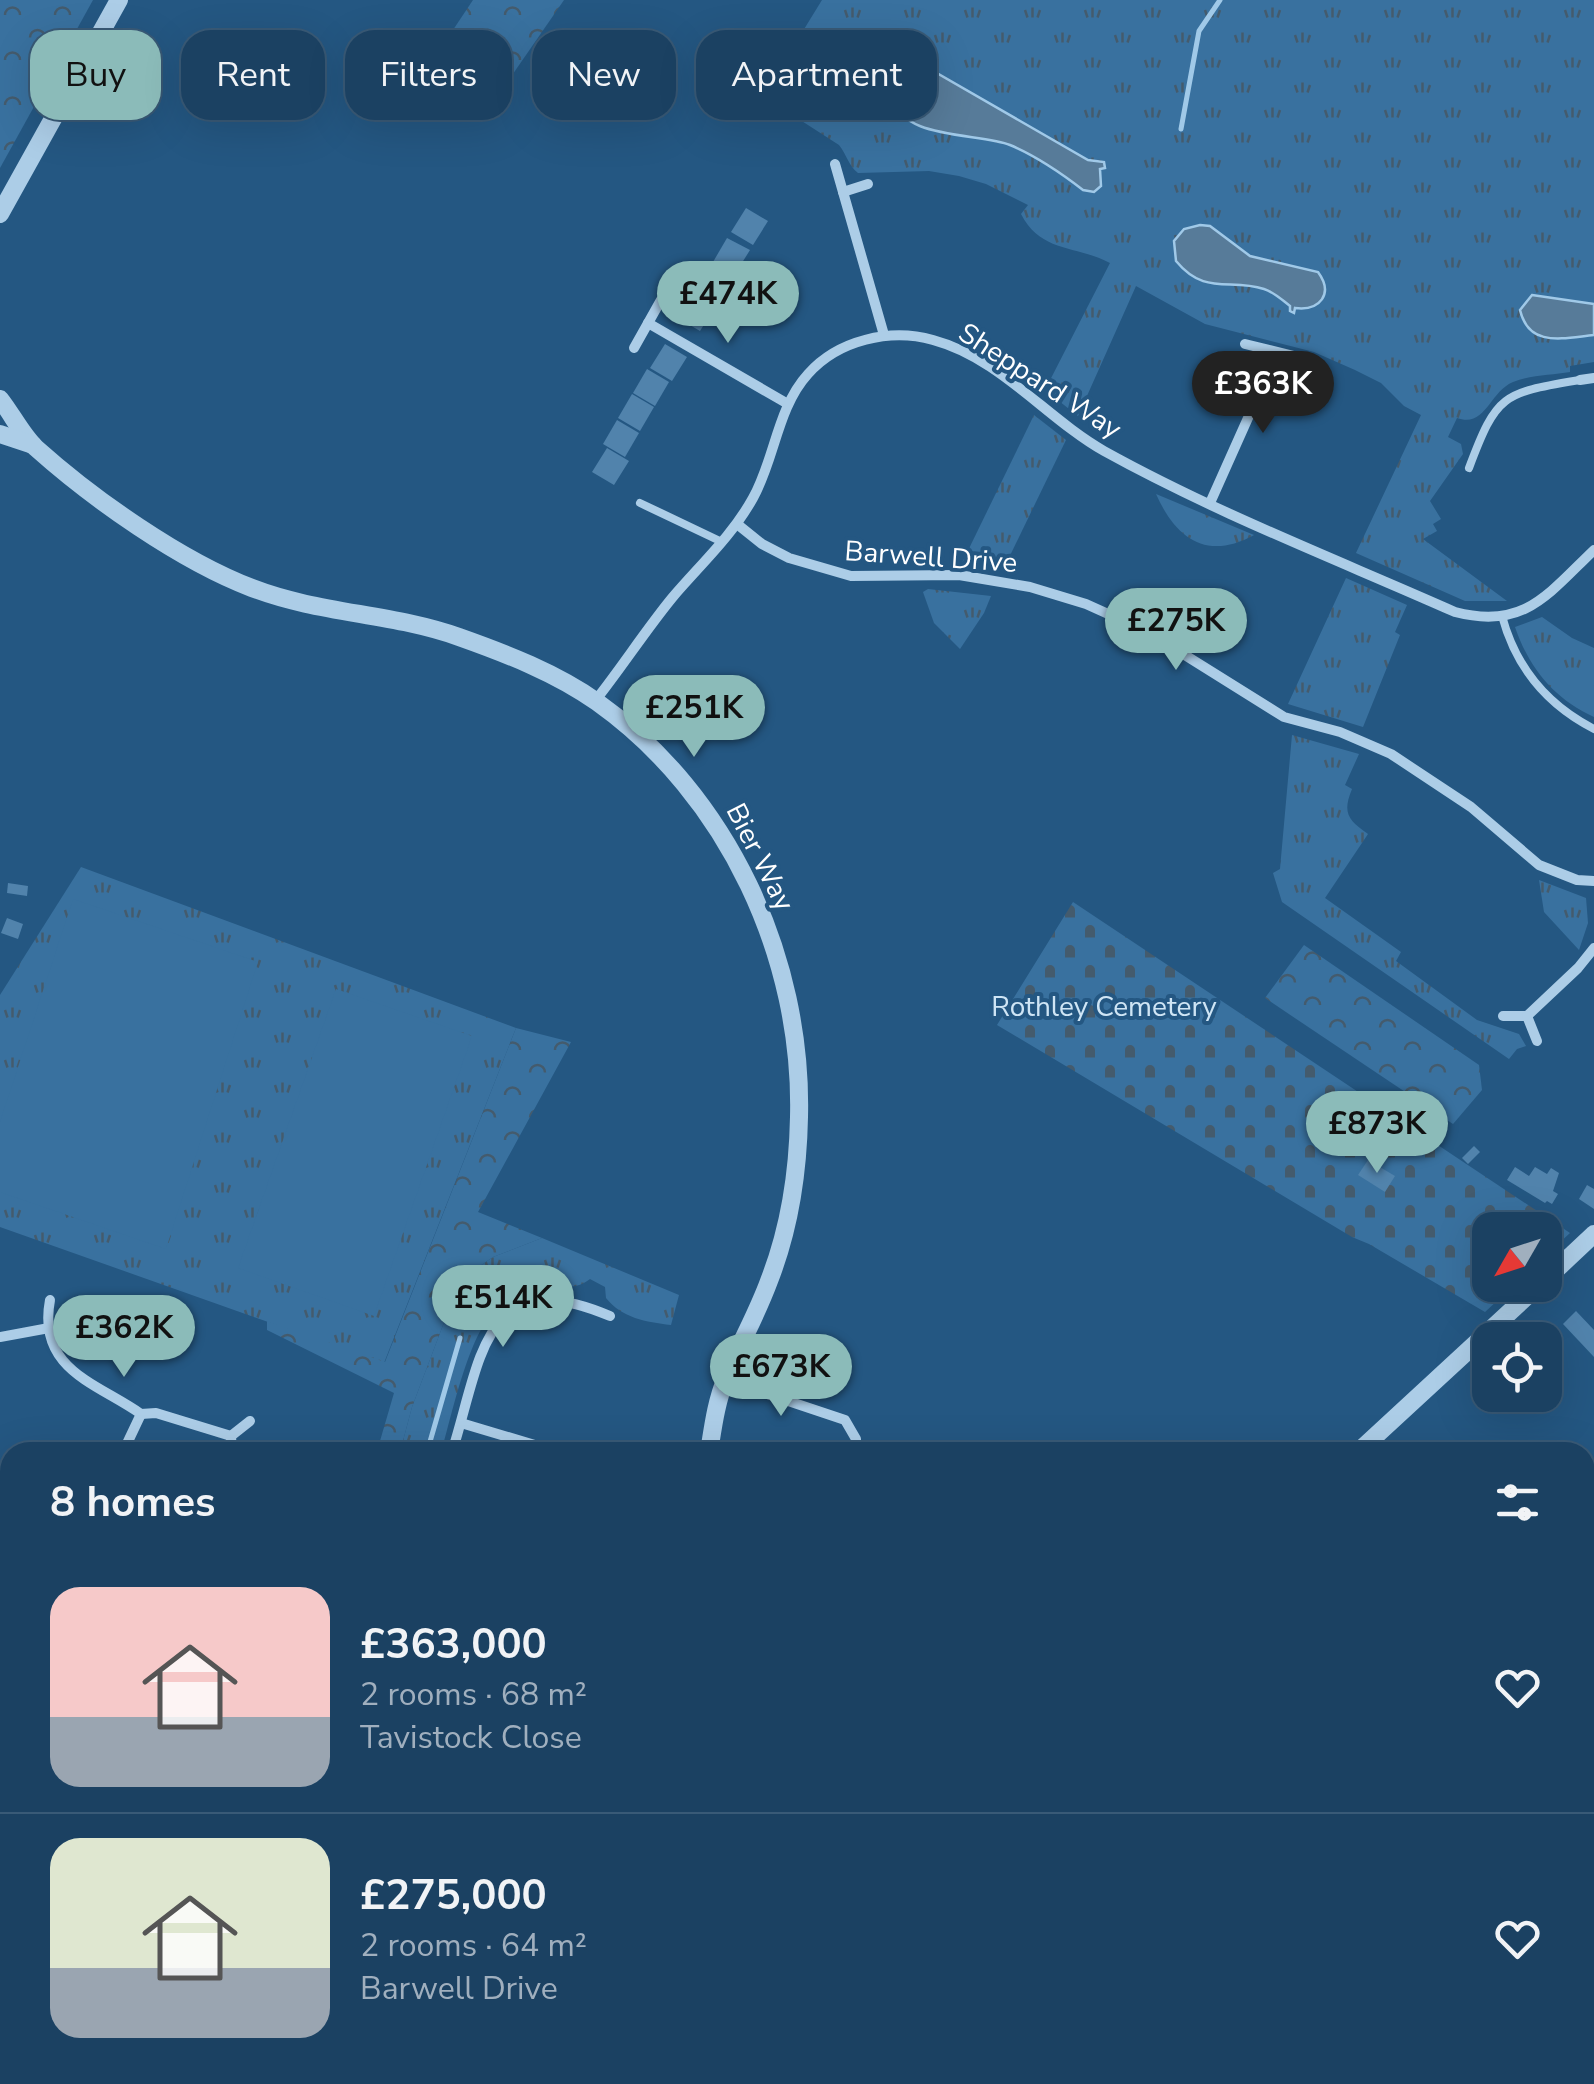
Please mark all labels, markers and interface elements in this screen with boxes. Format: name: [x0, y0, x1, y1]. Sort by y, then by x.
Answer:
chip: Buy: [30, 30, 161, 120]
chip: Rent: [181, 30, 325, 120]
chip: Filters: [345, 30, 512, 120]
chip: New: [532, 30, 676, 120]
chip: Apartment: [696, 30, 937, 120]
pin: £474K: [658, 261, 798, 346]
text: £474K: [679, 272, 777, 315]
street label: Sheppard Way: [951, 314, 1129, 448]
pin: £363K: [1193, 351, 1333, 436]
text: £363K: [1214, 362, 1312, 405]
street label: Barwell Drive: [843, 532, 1019, 582]
pin: £275K: [1106, 588, 1246, 673]
text: £275K: [1127, 599, 1225, 642]
pin: £251K: [624, 675, 764, 760]
text: £251K: [645, 686, 743, 729]
street label: Bier Way: [717, 797, 804, 918]
park label: Rothley Cemetery: [991, 988, 1217, 1026]
pin: £873K: [1307, 1091, 1447, 1176]
text: £873K: [1328, 1102, 1426, 1145]
north arrow: [1472, 1212, 1562, 1302]
map controls: [1472, 1212, 1562, 1412]
pin: £514K: [433, 1265, 573, 1350]
text: £514K: [454, 1276, 552, 1319]
pin: £362K: [54, 1295, 194, 1380]
text: £362K: [75, 1306, 173, 1349]
button: locate: [1472, 1322, 1562, 1412]
pin: £673K: [711, 1334, 851, 1419]
text: £673K: [732, 1345, 830, 1388]
text: 8 homes: [50, 1474, 215, 1531]
icon: filters: [1490, 1475, 1545, 1530]
text: £363,000: [360, 1616, 547, 1673]
icon: home: [130, 1627, 250, 1747]
icon: heart: [1490, 1660, 1545, 1715]
text: 2 rooms · 68 m²: [360, 1673, 587, 1716]
text: Tavistock Close: [360, 1716, 582, 1759]
text: £275,000: [360, 1867, 547, 1924]
icon: home: [130, 1878, 250, 1998]
icon: heart: [1490, 1911, 1545, 1966]
text: 2 rooms · 64 m²: [360, 1924, 587, 1967]
text: Barwell Drive: [360, 1967, 558, 2010]

